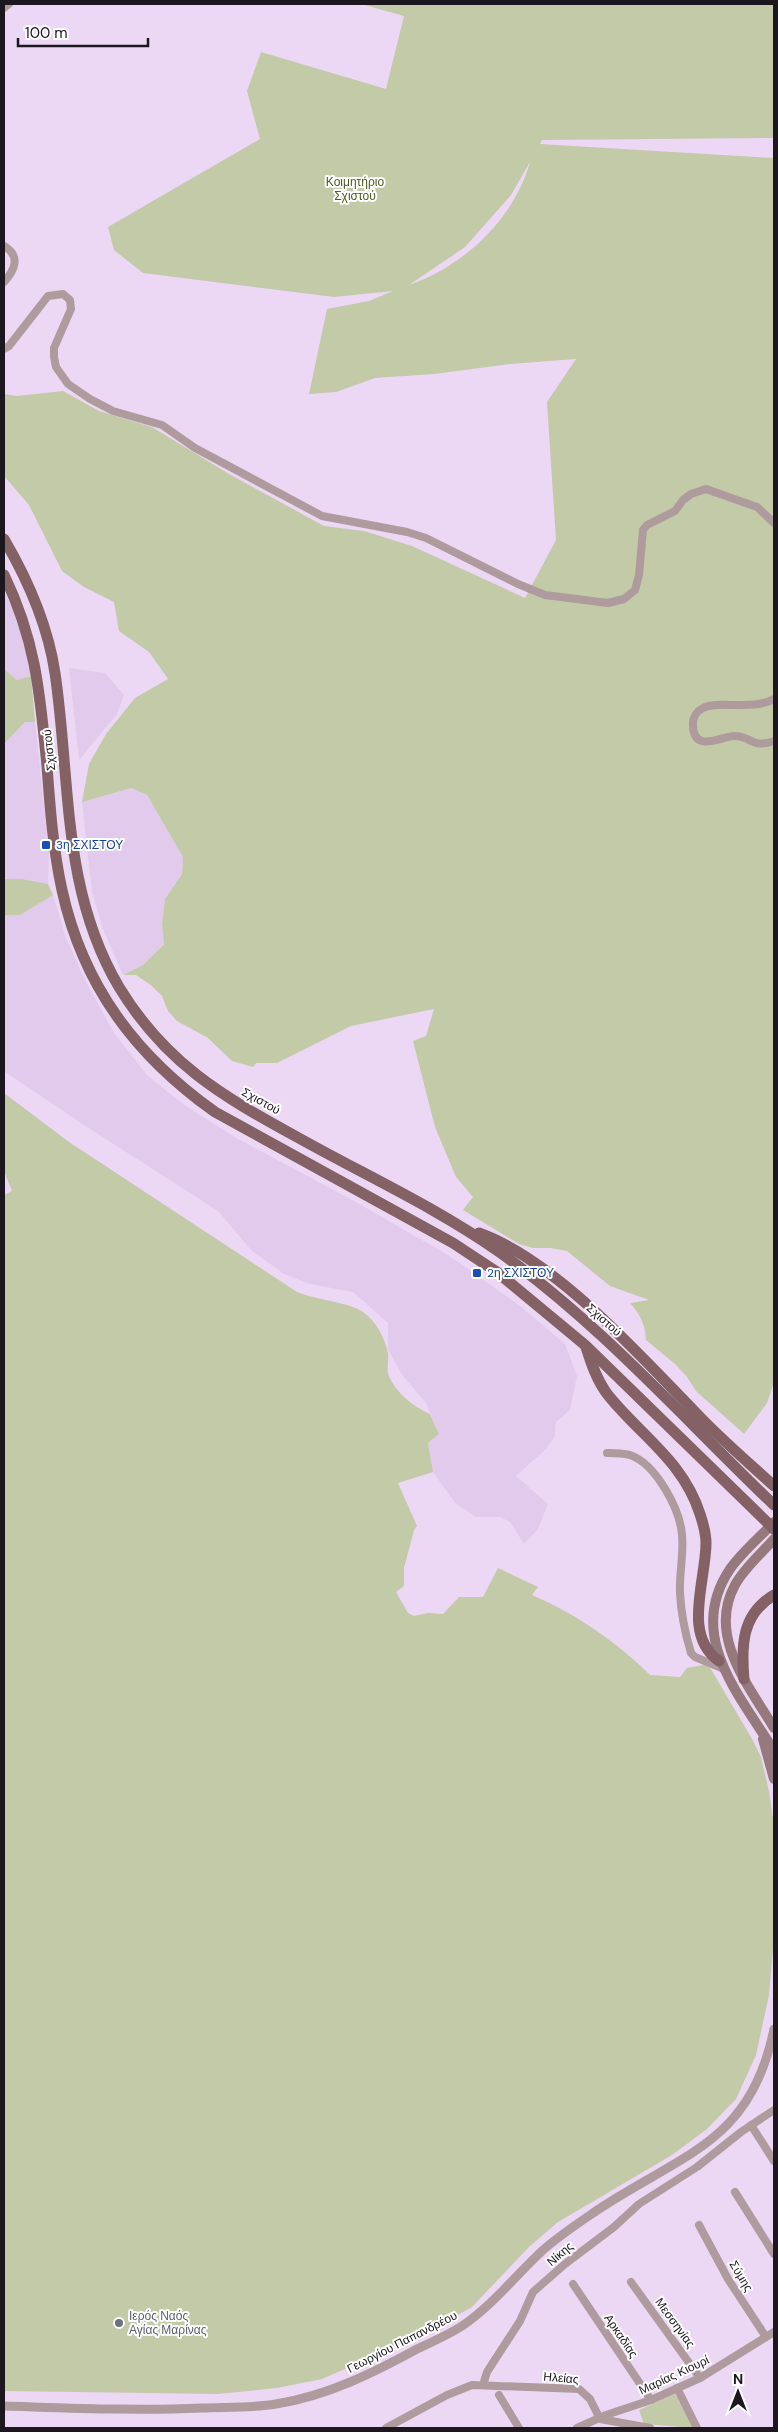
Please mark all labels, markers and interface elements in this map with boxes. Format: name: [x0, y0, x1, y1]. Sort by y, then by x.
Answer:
scale bar: [18, 15, 148, 47]
text: 100 m: [25, 23, 68, 43]
park label: Κοιμητήριο Σχιστού: [326, 174, 385, 204]
street label: Σχιστού: [39, 728, 59, 772]
place label: 3η ΣΧΙΣΤΟΥ: [56, 837, 123, 853]
marker: 3η ΣΧΙΣΤΟΥ: [40, 839, 52, 851]
street label: Σχιστού: [239, 1084, 283, 1118]
place label: 2η ΣΧΙΣΤΟΥ: [487, 1265, 554, 1281]
marker: 2η ΣΧΙΣΤΟΥ: [471, 1267, 483, 1279]
street label: Σχιστού: [583, 1300, 625, 1340]
street label: Νίκης: [543, 2238, 577, 2270]
street label: Σύμης: [726, 2258, 757, 2295]
street label: Μεσσηνίας: [651, 2295, 699, 2351]
street label: Γεωργίου Παπανδρέου: [344, 2307, 460, 2377]
place label: Ιερός Ναός Αγίας Μαρίνας: [129, 2308, 207, 2338]
street label: Αρκαδίας: [600, 2311, 642, 2361]
marker: Ιερός Ναός Αγίας Μαρίνας: [113, 2317, 125, 2329]
street label: Μαρίας Κιουρί: [636, 2352, 712, 2398]
north arrow: [713, 2367, 763, 2417]
street label: Ηλείας: [543, 2368, 580, 2388]
text: N: [733, 2370, 743, 2388]

